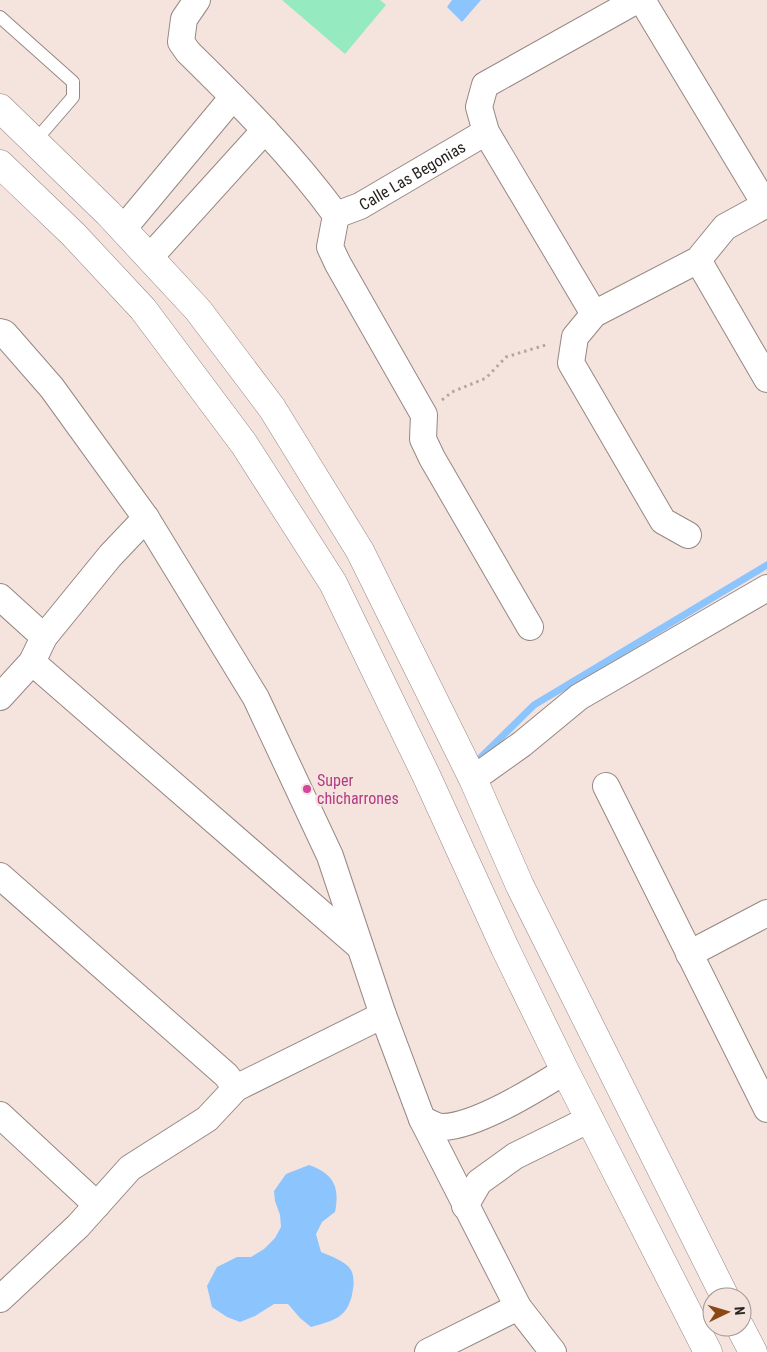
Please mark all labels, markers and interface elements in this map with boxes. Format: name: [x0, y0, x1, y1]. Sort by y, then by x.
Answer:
street label: Calle Las Begonias: [355, 137, 469, 214]
place label: Super chicharrones: [317, 771, 399, 808]
marker: Super chicharrones: [301, 783, 313, 795]
north arrow: [702, 1287, 752, 1337]
text: N: [732, 1306, 748, 1316]

